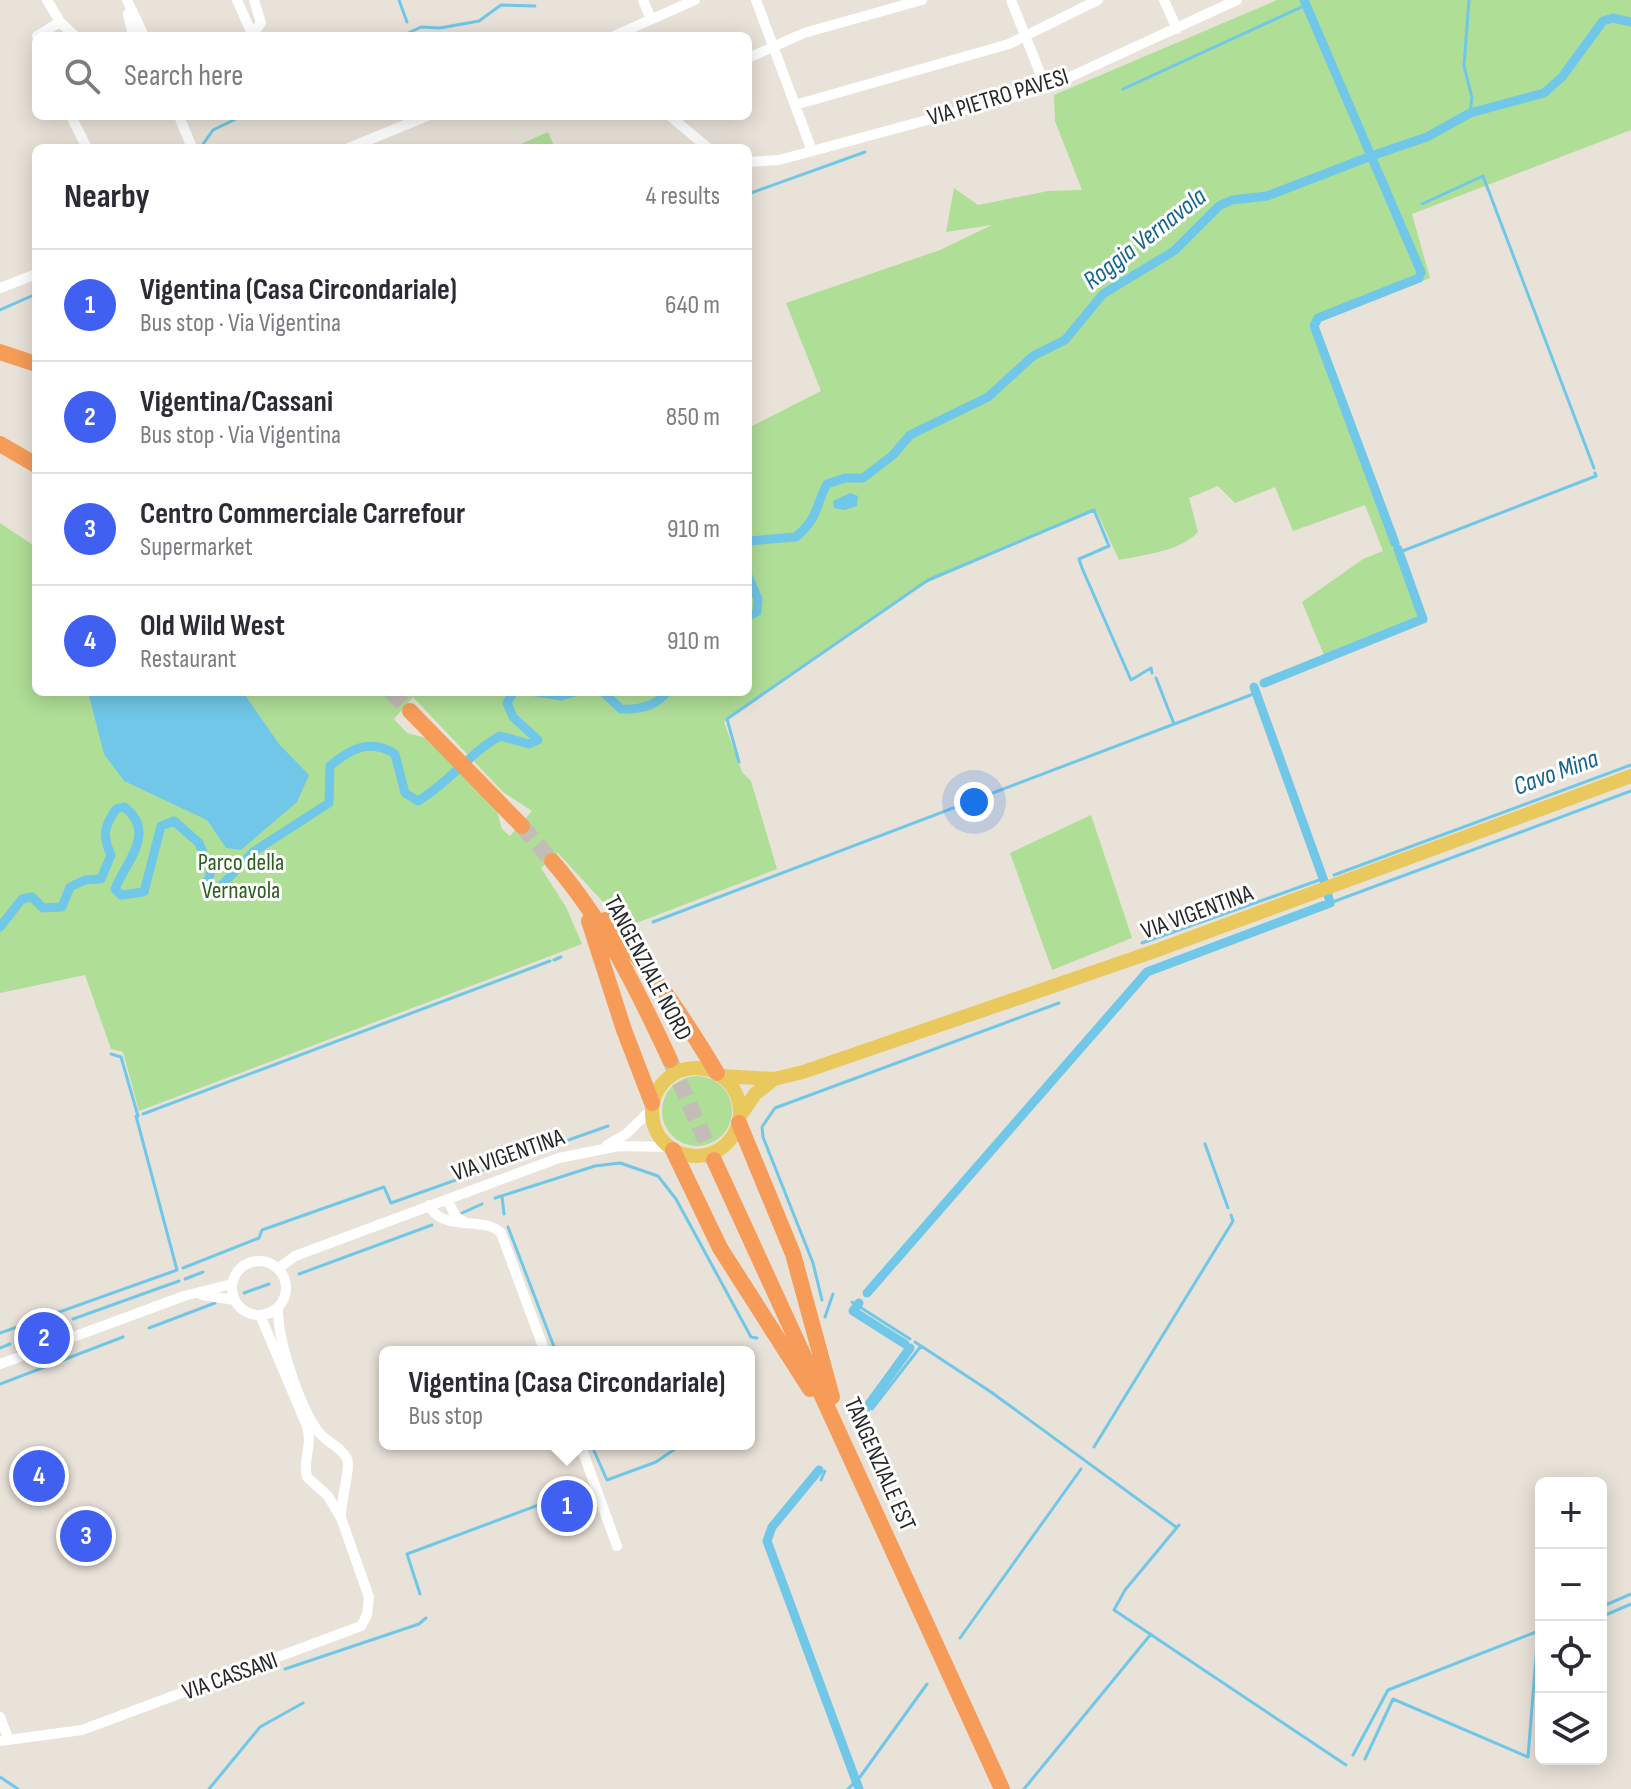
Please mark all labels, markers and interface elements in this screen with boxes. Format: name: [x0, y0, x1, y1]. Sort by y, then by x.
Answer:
search box: [32, 32, 752, 120]
icon: search: [60, 54, 104, 98]
text: Search here: [124, 58, 243, 94]
street label: VIA PIETRO PAVESI: [924, 62, 1072, 132]
text: Nearby: [64, 176, 150, 217]
text: 4 results: [645, 181, 720, 212]
water label: Roggia Vernavola: [1077, 181, 1213, 297]
text: Vigentina (Casa Circondariale): [140, 272, 457, 308]
text: 1: [85, 290, 95, 321]
text: 640 m: [665, 290, 720, 321]
text: Bus stop · Via Vigentina: [140, 308, 341, 339]
text: Vigentina/Cassani: [140, 384, 333, 420]
text: 2: [84, 402, 96, 433]
text: 850 m: [666, 402, 720, 433]
text: Bus stop · Via Vigentina: [140, 420, 341, 451]
text: Centro Commerciale Carrefour: [140, 496, 465, 532]
text: 3: [84, 514, 96, 545]
text: 910 m: [667, 514, 720, 545]
text: Supermarket: [140, 532, 253, 563]
text: Old Wild West: [140, 608, 285, 644]
text: 4: [84, 626, 96, 657]
text: 910 m: [667, 626, 720, 657]
text: Restaurant: [140, 644, 236, 675]
water label: Cavo Mina: [1509, 743, 1603, 803]
your location: [954, 782, 994, 822]
park label: Parco della Vernavola: [198, 848, 284, 905]
street label: VIA VIGENTINA: [1137, 878, 1257, 946]
street label: TANGENZIALE NORD: [598, 891, 698, 1045]
street label: VIA VIGENTINA: [448, 1122, 569, 1188]
pin: 2: [18, 1308, 70, 1368]
popup: [379, 1346, 755, 1450]
text: Vigentina (Casa Circondariale): [409, 1365, 725, 1401]
street label: TANGENZIALE EST: [838, 1393, 922, 1535]
text: Bus stop: [409, 1401, 483, 1432]
pin: 4: [13, 1446, 65, 1506]
pin: 1: [541, 1476, 593, 1536]
map controls: [1535, 1477, 1607, 1765]
button: +: [1535, 1477, 1607, 1549]
pin: 3: [60, 1506, 112, 1566]
button: −: [1535, 1549, 1607, 1621]
button: locate: [1535, 1621, 1607, 1693]
street label: VIA CASSANI: [178, 1645, 282, 1707]
button: layers: [1535, 1693, 1607, 1765]

